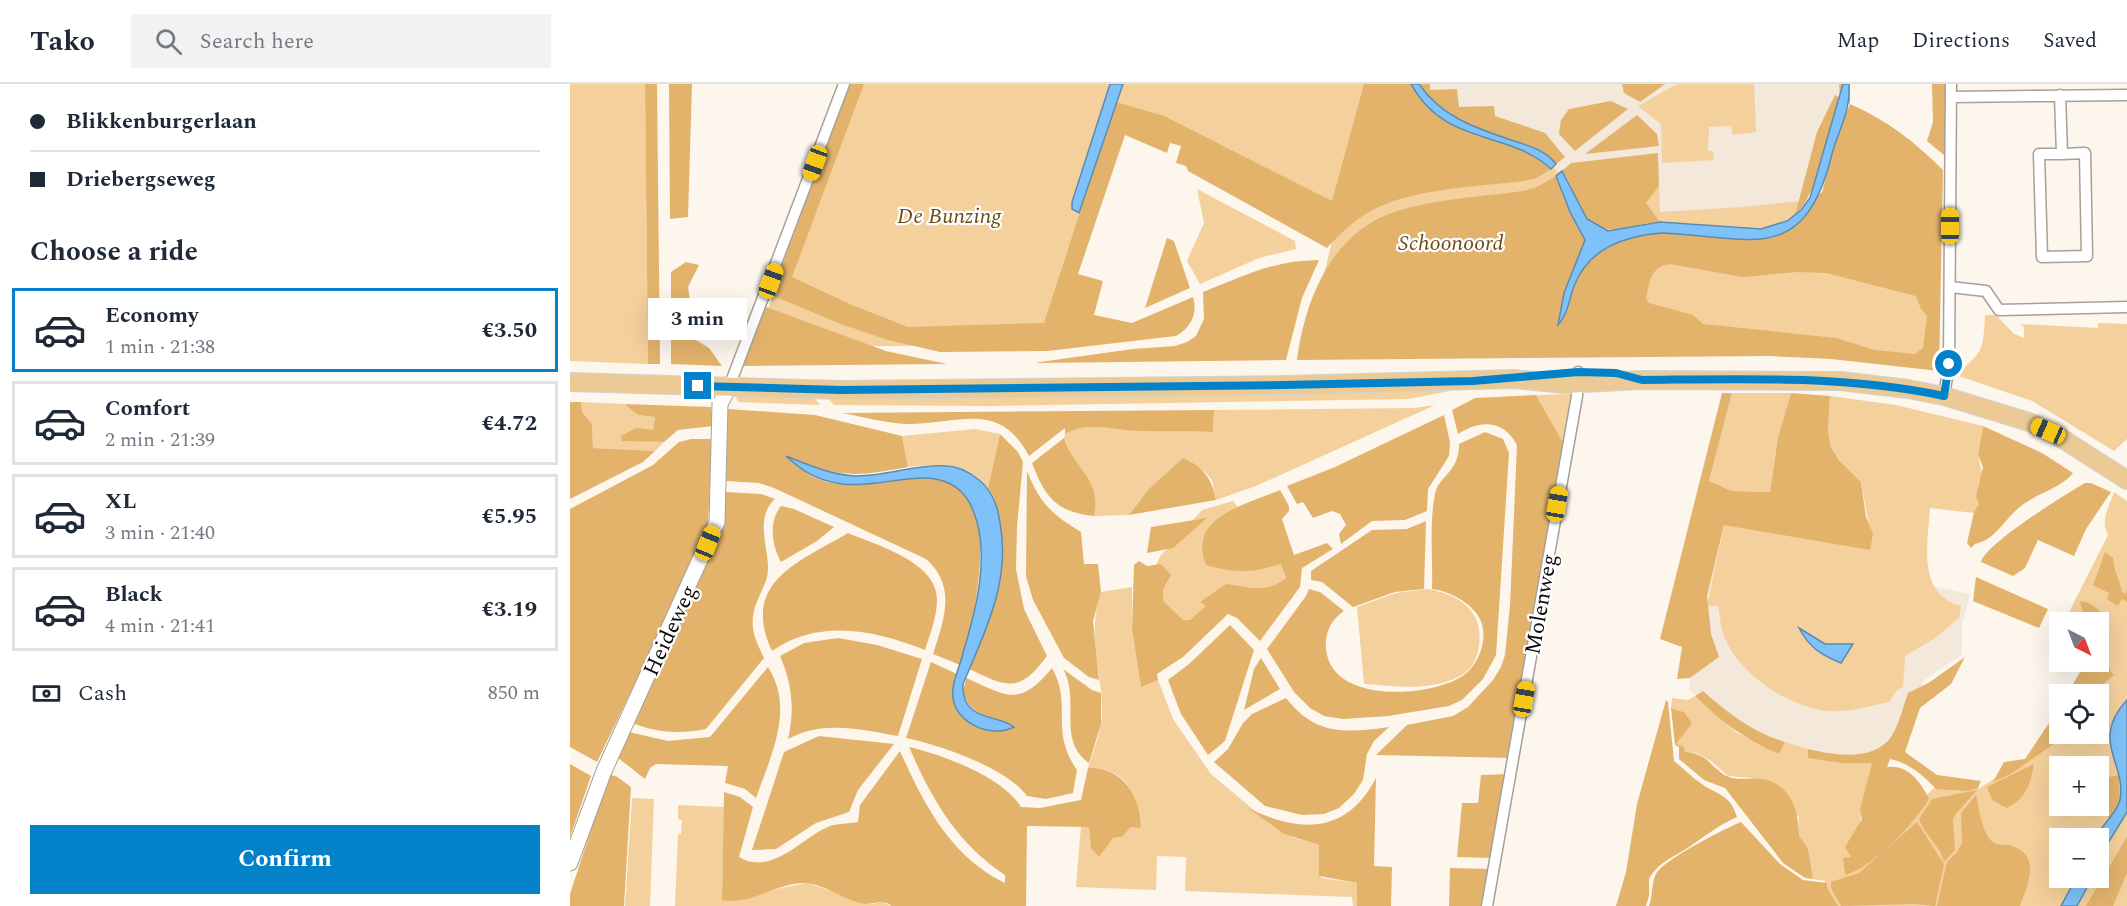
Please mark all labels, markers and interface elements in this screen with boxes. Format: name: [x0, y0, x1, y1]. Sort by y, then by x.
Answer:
search box: [131, 14, 551, 68]
text: Tako: [30, 20, 95, 63]
icon: search: [152, 25, 185, 58]
text: Search here: [200, 25, 314, 58]
text: Map: [1837, 25, 1879, 57]
text: Directions: [1912, 25, 2010, 57]
text: Saved: [2043, 25, 2097, 57]
text: Blikkenburgerlaan: [66, 105, 257, 138]
car: [800, 143, 830, 183]
text: Driebergseweg: [66, 163, 216, 196]
park label: De Bunzing: [897, 200, 1002, 233]
car: [1941, 208, 1959, 244]
park label: Schoonoord: [1398, 227, 1504, 260]
text: Choose a ride: [30, 231, 198, 273]
car: [756, 261, 786, 301]
text: Economy: [105, 299, 198, 332]
callout: 3 min: [648, 299, 748, 341]
icon: car: [33, 303, 87, 357]
text: 3 min: [671, 304, 724, 334]
text: €3.50: [482, 314, 537, 347]
text: 1 min · 21:38: [105, 332, 215, 362]
route start: [1935, 350, 1962, 377]
route end: [684, 372, 711, 399]
text: Comfort: [105, 392, 190, 425]
icon: car: [33, 396, 87, 450]
text: €4.72: [482, 407, 537, 440]
car: [2028, 415, 2068, 447]
text: 2 min · 21:39: [105, 425, 215, 455]
text: XL: [105, 485, 136, 518]
car: [1545, 485, 1569, 523]
icon: car: [33, 489, 87, 543]
text: €5.95: [482, 500, 537, 533]
text: 3 min · 21:40: [105, 518, 215, 548]
car: [693, 523, 723, 563]
street label: Molenweg: [1516, 551, 1567, 657]
text: Black: [105, 578, 163, 611]
street label: Heideweg: [635, 579, 706, 682]
icon: car: [33, 582, 87, 636]
text: €3.19: [482, 593, 537, 626]
text: 4 min · 21:41: [105, 611, 215, 641]
north arrow: [2049, 612, 2109, 672]
map controls: [2049, 612, 2109, 888]
icon: cash: [30, 677, 63, 710]
text: Cash: [78, 677, 127, 710]
text: 850 m: [488, 678, 540, 708]
car: [1512, 680, 1536, 718]
button: locate: [2049, 684, 2109, 744]
button: +: [2049, 756, 2109, 816]
button: Confirm: [30, 825, 540, 894]
button: −: [2049, 828, 2109, 888]

